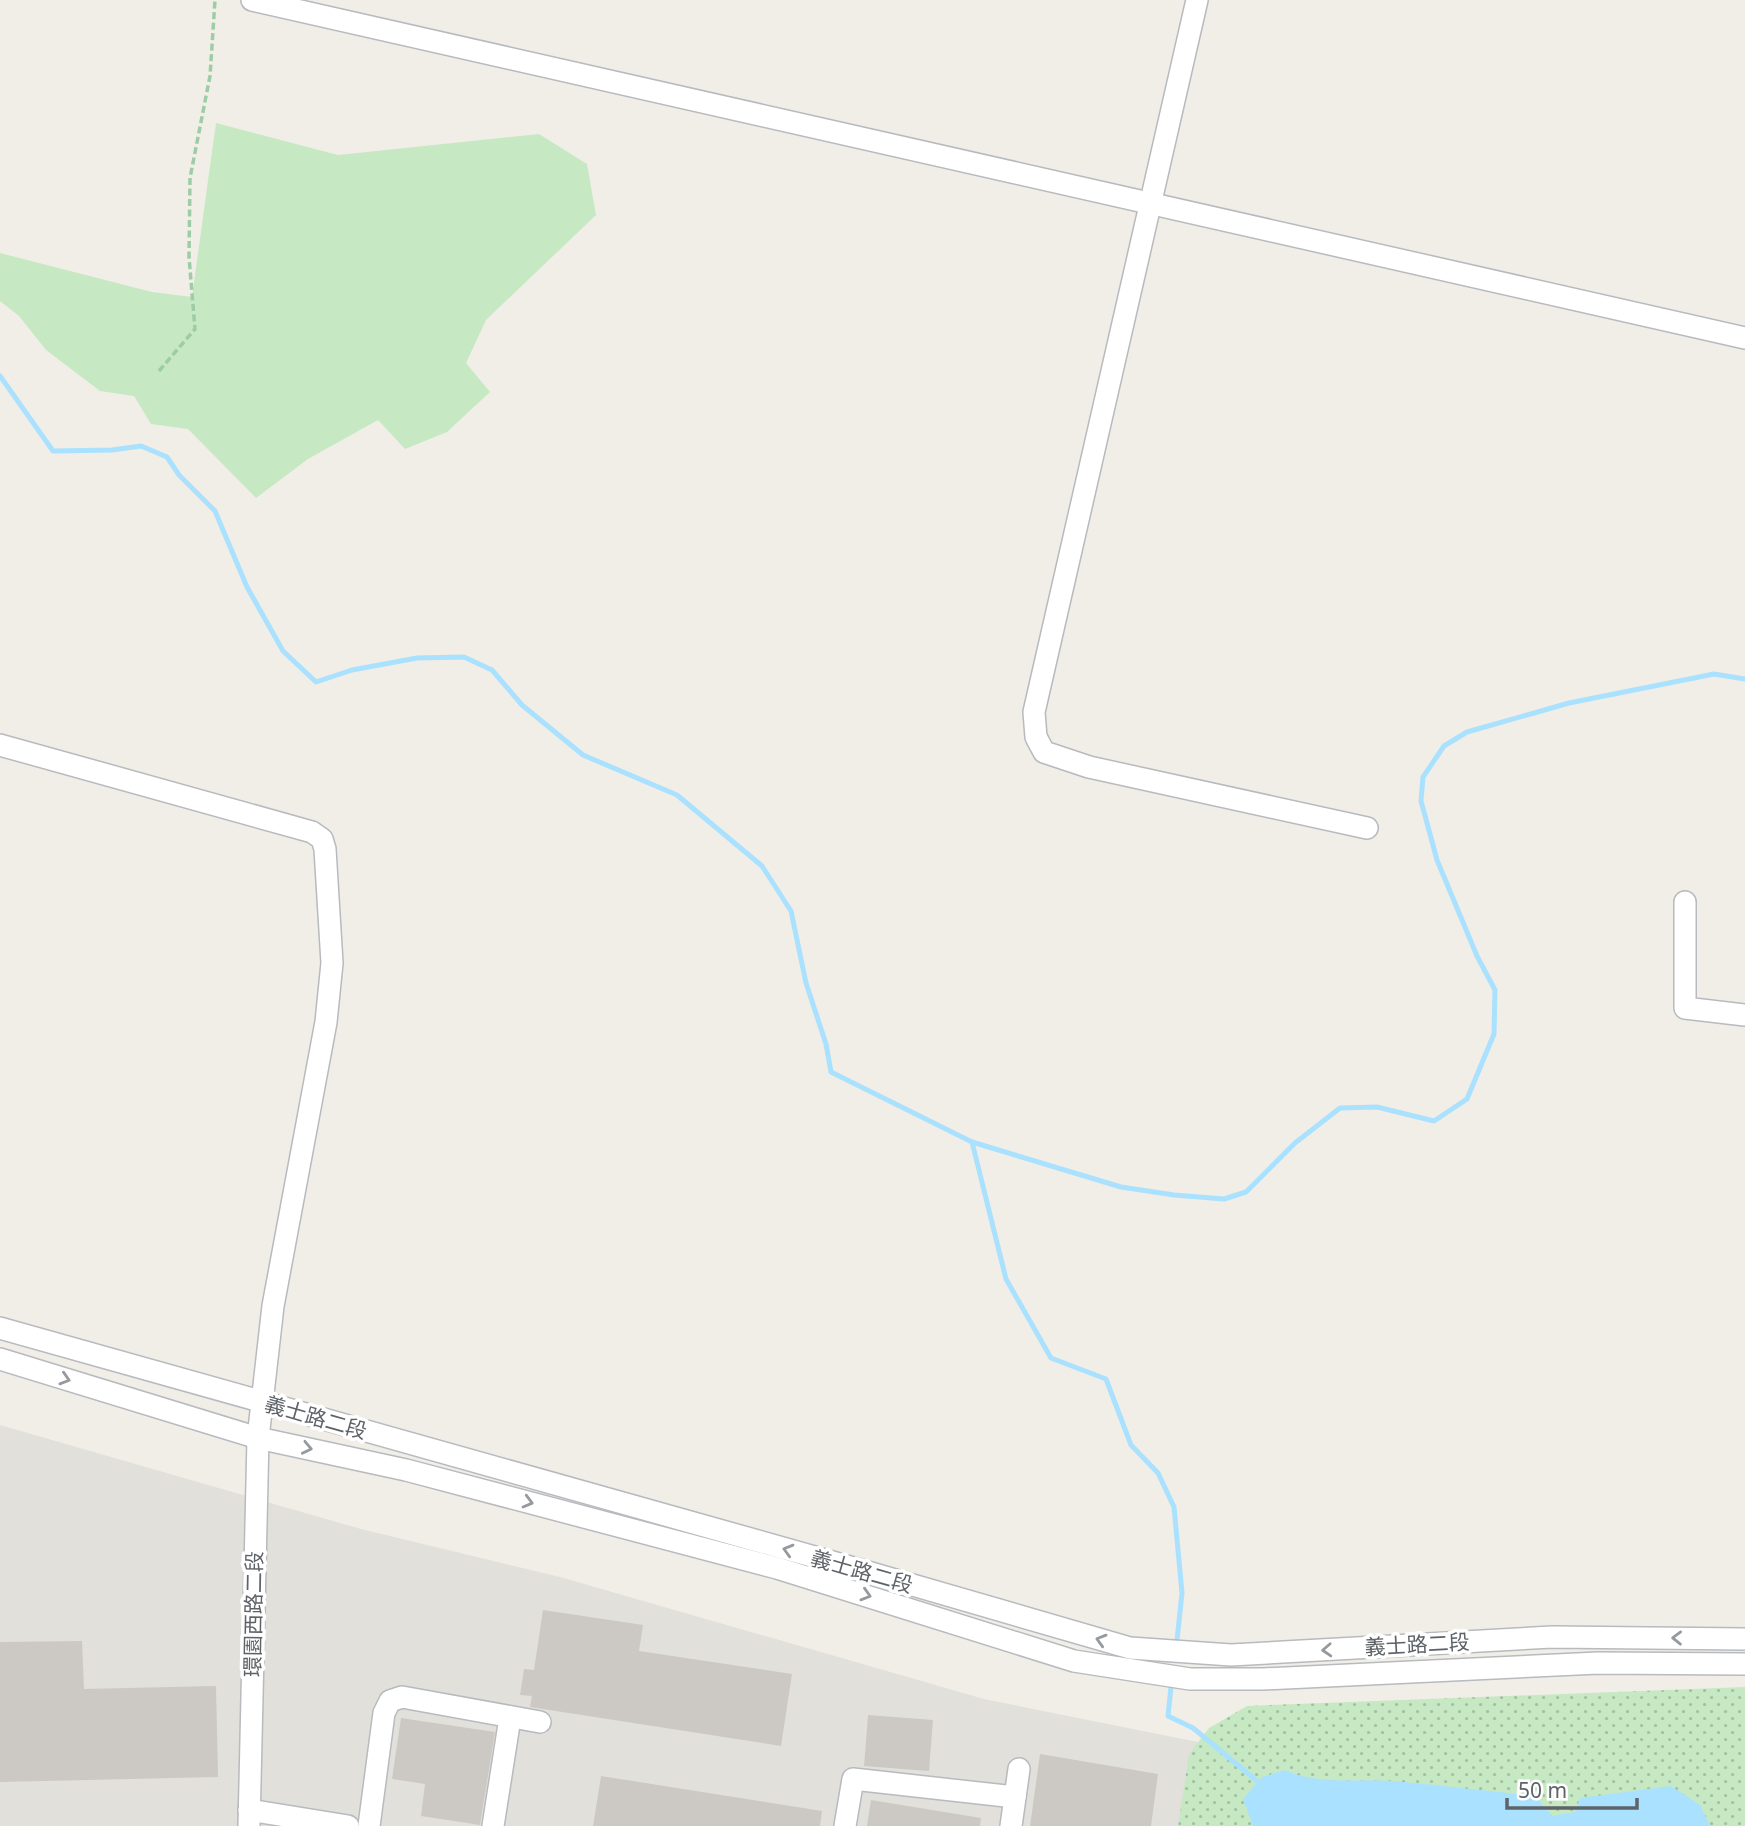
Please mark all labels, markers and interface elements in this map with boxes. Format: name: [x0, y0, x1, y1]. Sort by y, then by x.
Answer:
one-way arrow: [59, 1370, 71, 1385]
street label: 義士路二段: [262, 1389, 370, 1445]
one-way arrow: [301, 1440, 313, 1455]
one-way arrow: [522, 1494, 534, 1508]
one-way arrow: [783, 1543, 795, 1558]
street label: 義士路二段: [808, 1543, 916, 1599]
street label: 環園西路二段: [238, 1551, 268, 1677]
one-way arrow: [859, 1587, 871, 1602]
street label: 義士路二段: [1364, 1627, 1470, 1661]
one-way arrow: [1671, 1630, 1682, 1646]
one-way arrow: [1095, 1634, 1107, 1648]
one-way arrow: [1321, 1642, 1332, 1657]
scale bar: [1507, 1766, 1636, 1810]
text: 50 m: [1518, 1776, 1567, 1804]

